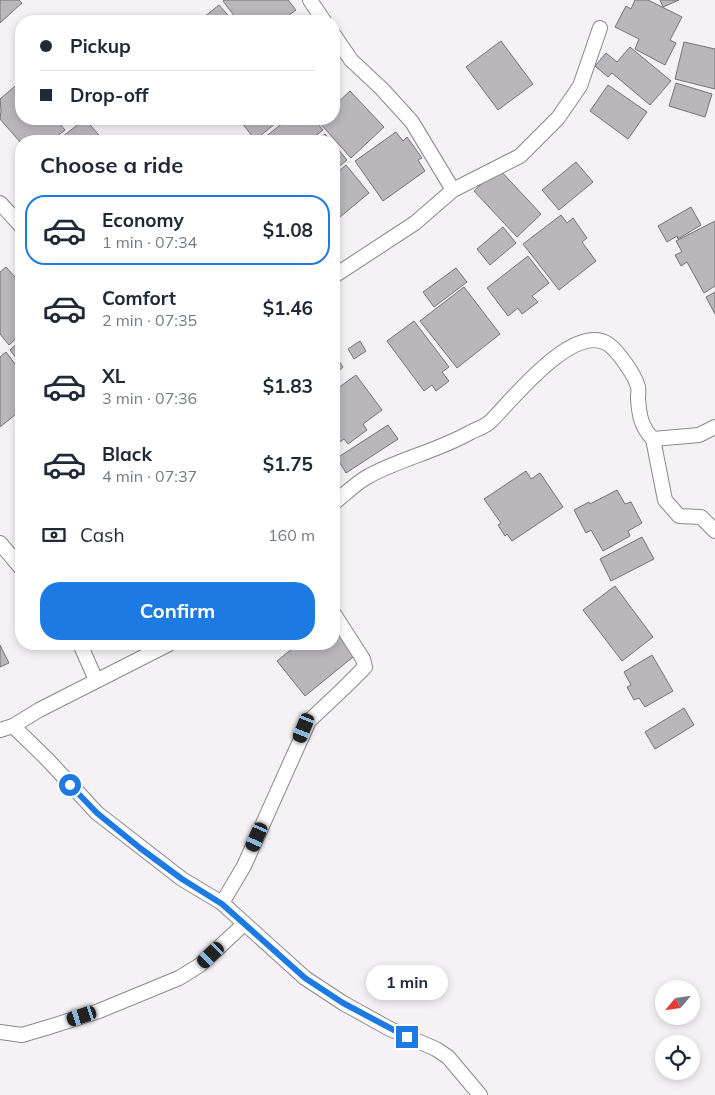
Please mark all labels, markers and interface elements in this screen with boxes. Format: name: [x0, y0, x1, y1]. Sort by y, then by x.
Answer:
text: Pickup: [70, 34, 131, 58]
text: Drop-off: [70, 83, 148, 107]
text: Choose a ride: [40, 151, 183, 179]
icon: car: [42, 208, 87, 253]
text: Economy: [102, 208, 184, 232]
text: $1.08: [263, 218, 313, 242]
text: 1 min · 07:34: [102, 232, 197, 252]
icon: car: [42, 286, 87, 331]
text: Comfort: [102, 286, 176, 310]
text: $1.46: [263, 296, 313, 320]
text: 2 min · 07:35: [102, 310, 197, 330]
icon: car: [42, 364, 87, 409]
text: XL: [102, 364, 125, 388]
text: $1.83: [263, 374, 313, 398]
text: 3 min · 07:36: [102, 388, 197, 408]
icon: car: [42, 442, 87, 487]
text: Black: [102, 442, 152, 466]
text: $1.75: [263, 452, 313, 476]
text: 4 min · 07:37: [102, 466, 197, 486]
icon: cash: [40, 521, 68, 549]
text: Cash: [80, 523, 125, 547]
text: 160 m: [268, 525, 315, 545]
button: Confirm: [40, 582, 315, 640]
car: [291, 711, 316, 745]
route start: [59, 774, 81, 796]
car: [244, 820, 269, 854]
car: [194, 939, 227, 971]
callout: 1 min: [366, 964, 448, 1000]
text: 1 min: [386, 972, 428, 992]
north arrow: [655, 980, 700, 1025]
map controls: [655, 980, 700, 1080]
car: [65, 1004, 98, 1028]
route end: [396, 1026, 418, 1048]
button: locate: [655, 1035, 700, 1080]

